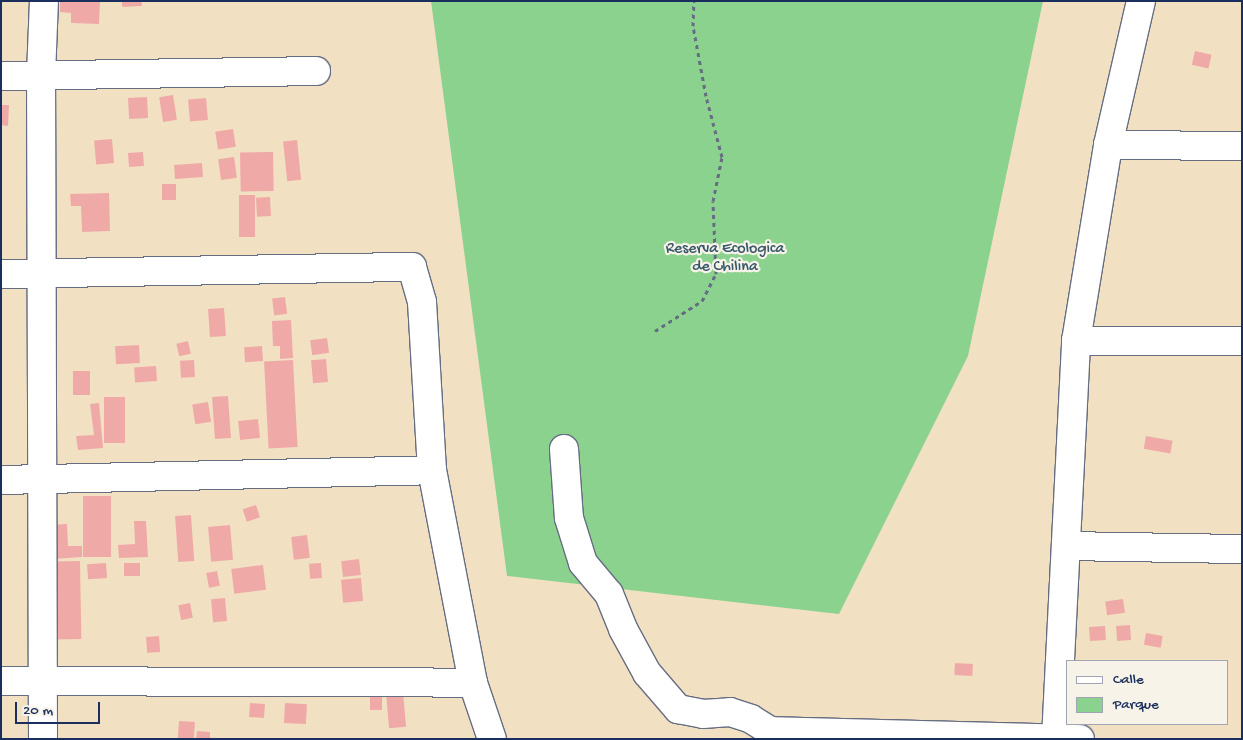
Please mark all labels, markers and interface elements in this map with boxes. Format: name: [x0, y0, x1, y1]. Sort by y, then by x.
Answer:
park label: Reserva Ecologica de Chilina: [666, 240, 784, 278]
legend: [1066, 660, 1228, 725]
text: Calle: [1113, 671, 1144, 689]
scale bar: [18, 692, 102, 724]
text: Parque: [1113, 696, 1159, 714]
text: 20 m: [23, 702, 53, 720]

